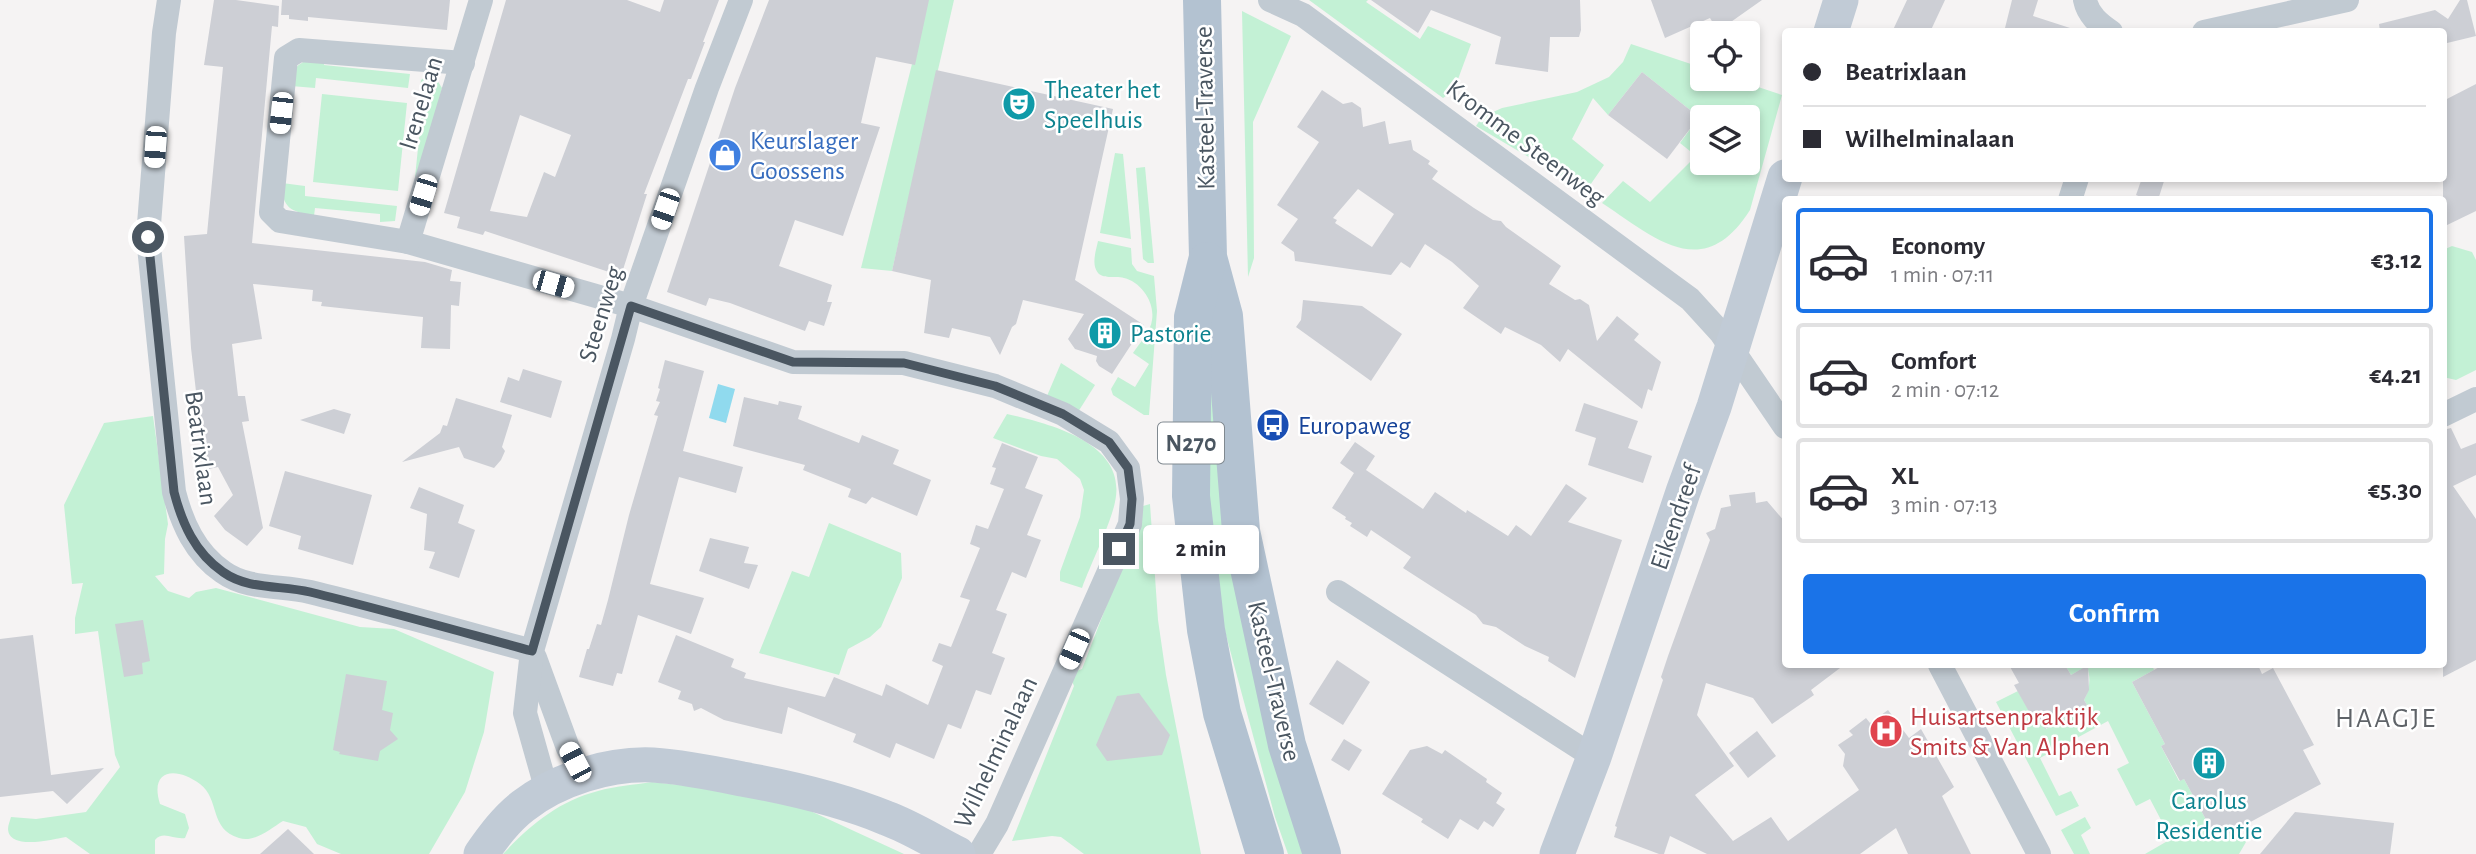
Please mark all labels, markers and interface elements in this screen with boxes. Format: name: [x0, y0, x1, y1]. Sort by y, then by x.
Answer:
map controls: [1690, 21, 1760, 175]
button: locate: [1690, 21, 1760, 91]
street label: Kasteel-Traverse: [1191, 26, 1219, 190]
street label: Irenelaan: [394, 54, 447, 153]
text: Beatrixlaan: [1845, 59, 1967, 85]
street label: Kromme Steenweg: [1441, 75, 1610, 211]
place label: Theater het Speelhuis: [1044, 77, 1160, 133]
theatre icon: Theater het Speelhuis: [1000, 85, 1038, 123]
car: [269, 91, 294, 135]
button: layers: [1690, 105, 1760, 175]
car: [144, 125, 167, 169]
text: Wilhelminalaan: [1845, 126, 2014, 152]
place label: Keurslager Goossens: [750, 128, 859, 184]
shop icon: Keurslager Goossens: [706, 136, 744, 174]
car: [407, 172, 440, 218]
car: [649, 186, 682, 232]
route start: [132, 221, 164, 253]
icon: car: [1807, 229, 1870, 292]
text: Economy: [1891, 233, 1985, 259]
text: €3.12: [2371, 247, 2422, 273]
street label: Steenweg: [574, 263, 628, 365]
text: 1 min · 07:11: [1891, 264, 1994, 287]
car: [530, 268, 577, 300]
building icon: Pastorie: [1086, 314, 1124, 352]
place label: Pastorie: [1130, 321, 1212, 347]
icon: car: [1807, 344, 1870, 407]
text: Comfort: [1891, 348, 1976, 374]
text: €4.21: [2369, 362, 2422, 388]
text: 2 min · 07:12: [1891, 379, 1999, 402]
street label: Beatrixlaan: [180, 389, 222, 507]
bus stop icon: Europaweg: [1254, 406, 1292, 444]
place label: Europaweg: [1298, 413, 1411, 439]
road number: N270: [1158, 422, 1224, 463]
street label: Eikendreef: [1646, 459, 1707, 573]
icon: car: [1807, 459, 1870, 522]
text: XL: [1891, 463, 1918, 489]
text: €5.30: [2368, 477, 2422, 503]
text: 3 min · 07:13: [1891, 494, 1997, 517]
callout: 2 min: [1144, 524, 1259, 574]
route end: [1103, 533, 1135, 565]
text: 2 min: [1175, 538, 1227, 561]
button: Confirm: [1803, 574, 2426, 654]
street label: Kasteel-Traverse: [1243, 599, 1305, 764]
car: [1056, 626, 1093, 672]
street label: Wilhelminalaan: [949, 673, 1042, 832]
place label: Huisartsenpraktijk Smits & Van Alphen: [1910, 704, 2110, 760]
district label: HAAGJE: [2335, 705, 2437, 733]
hospital icon: Huisartsenpraktijk Smits & Van Alphen: [1867, 712, 1905, 750]
car: [556, 739, 595, 785]
building icon: Carolus Residentie: [2190, 744, 2228, 782]
place label: Carolus Residentie: [2156, 788, 2262, 844]

